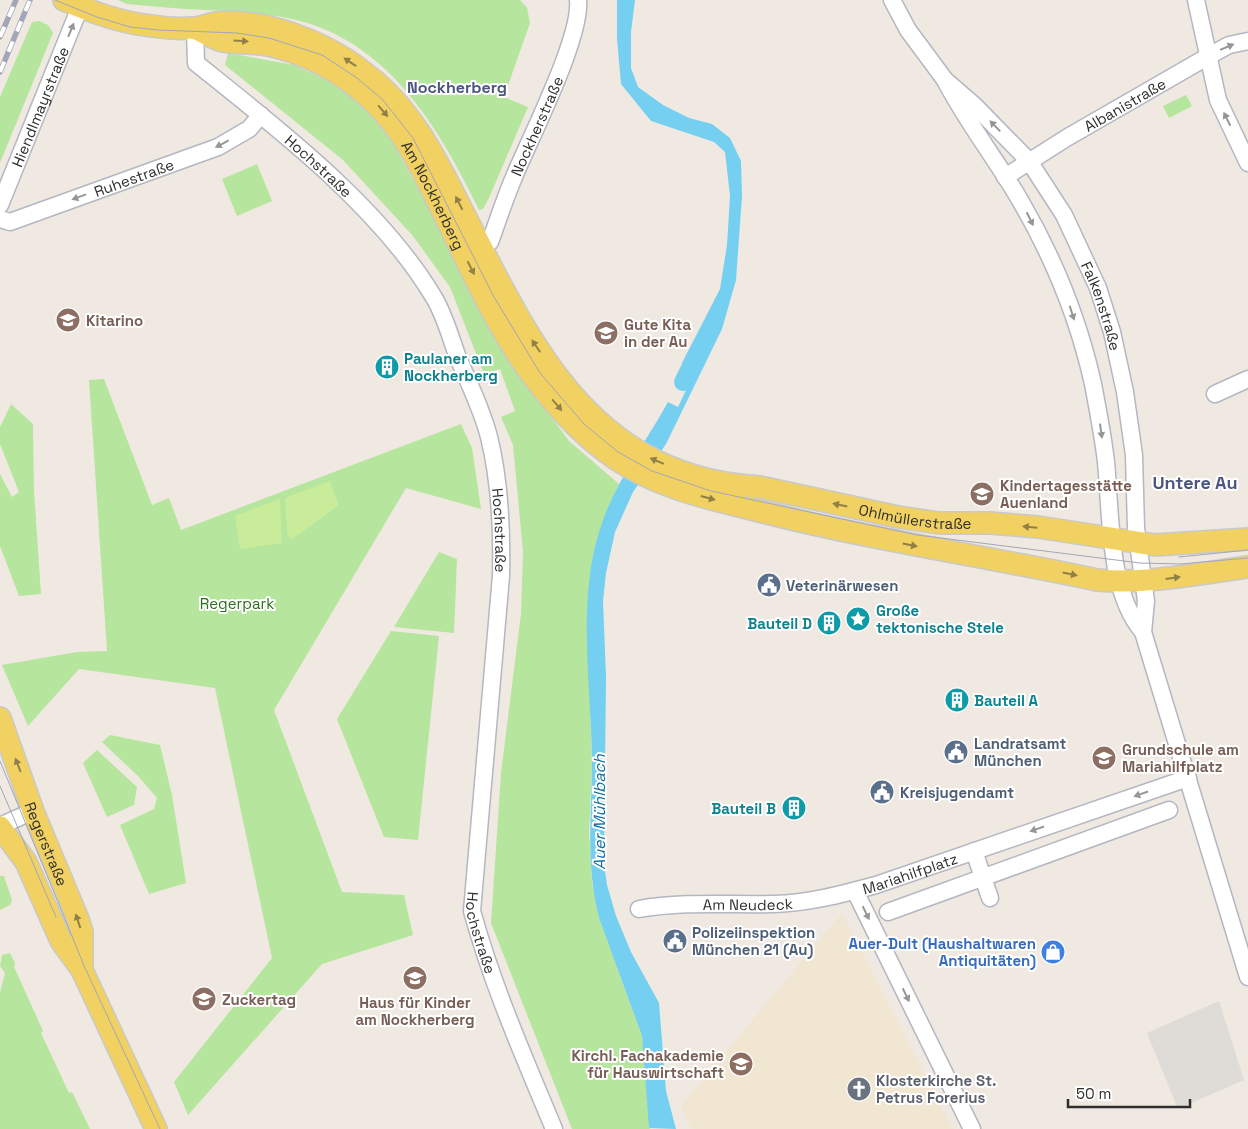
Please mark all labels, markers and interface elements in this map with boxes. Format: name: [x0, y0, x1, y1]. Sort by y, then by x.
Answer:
one-way arrow: [67, 22, 75, 37]
one-way arrow: [233, 38, 249, 46]
one-way arrow: [1220, 43, 1234, 51]
street label: Hiendlmayrstraße: [7, 44, 73, 170]
one-way arrow: [343, 58, 357, 67]
street label: Nockherstraße: [506, 73, 567, 179]
street label: Albanistraße: [1080, 73, 1169, 135]
district label: Nockherberg: [407, 77, 507, 98]
one-way arrow: [377, 105, 389, 117]
one-way arrow: [1223, 112, 1231, 126]
one-way arrow: [989, 120, 1001, 132]
street label: Hochstraße: [281, 130, 357, 201]
street label: Am Nockherberg: [398, 137, 469, 253]
one-way arrow: [215, 140, 230, 148]
street label: Ruhestraße: [91, 154, 176, 201]
one-way arrow: [71, 193, 86, 201]
one-way arrow: [455, 195, 463, 210]
one-way arrow: [1026, 212, 1034, 226]
street label: Falkenstraße: [1077, 258, 1125, 352]
one-way arrow: [467, 261, 475, 275]
one-way arrow: [1068, 306, 1076, 321]
school or university icon: Kitarino: [55, 307, 81, 333]
place label: Kitarino: [86, 311, 143, 330]
place label: Gute Kita in der Au: [624, 315, 691, 351]
school or university icon: Gute Kita in der Au: [593, 320, 619, 346]
one-way arrow: [531, 339, 540, 353]
place label: Paulaner am Nockherberg: [404, 349, 498, 385]
building icon: Paulaner am Nockherberg: [374, 354, 400, 380]
one-way arrow: [551, 399, 562, 412]
one-way arrow: [1097, 424, 1105, 440]
one-way arrow: [650, 457, 664, 465]
district label: Untere Au: [1152, 471, 1238, 494]
place label: Kindertagesstätte Auenland: [1000, 476, 1132, 512]
school or university icon: Kindertagesstätte Auenland: [969, 481, 995, 507]
street label: Hochstraße: [488, 487, 511, 573]
one-way arrow: [701, 494, 716, 502]
street label: Ohlmüllerstraße: [857, 499, 972, 533]
one-way arrow: [832, 501, 847, 509]
one-way arrow: [1022, 522, 1038, 530]
one-way arrow: [903, 541, 918, 549]
one-way arrow: [1063, 570, 1078, 578]
public building icon: Veterinärwesen: [756, 572, 782, 598]
one-way arrow: [1166, 574, 1182, 582]
place label: Veterinärwesen: [786, 576, 898, 595]
park label: Regerpark: [200, 594, 274, 613]
place label: Große tektonische Stele: [876, 601, 1004, 637]
place icon: Große tektonische Stele: [845, 606, 871, 632]
building icon: Bauteil D: [816, 610, 842, 636]
place label: Bauteil D: [747, 614, 812, 633]
building icon: Bauteil A: [944, 687, 970, 713]
place label: Bauteil A: [974, 691, 1038, 710]
place label: Landratsamt München: [974, 734, 1066, 770]
public building icon: Landratsamt München: [943, 739, 969, 765]
place label: Grundschule am Mariahilfplatz: [1122, 740, 1239, 776]
school or university icon: Grundschule am Mariahilfplatz: [1091, 745, 1117, 771]
water label: Auer Mühlbach: [589, 753, 610, 870]
one-way arrow: [14, 757, 22, 772]
public building icon: Kreisjugendamt: [869, 779, 895, 805]
place label: Kreisjugendamt: [900, 783, 1014, 802]
one-way arrow: [1134, 791, 1149, 798]
building icon: Bauteil B: [781, 795, 807, 821]
street label: Regerstraße: [21, 799, 73, 889]
place label: Bauteil B: [711, 799, 776, 818]
one-way arrow: [1029, 826, 1044, 834]
street label: Mariahilfplatz: [860, 848, 960, 898]
street label: Hochstraße: [463, 891, 501, 976]
street label: Am Neudeck: [703, 893, 793, 914]
one-way arrow: [862, 906, 870, 920]
one-way arrow: [74, 914, 82, 929]
place label: Polizeiinspektion München 21 (Au): [692, 923, 815, 959]
public building icon: Polizeiinspektion München 21 (Au): [662, 928, 688, 954]
place label: Auer-Dult (Haushaltwaren Antiquitäten): [848, 934, 1036, 970]
shop icon: Auer-Dult (Haushaltwaren Antiquitäten): [1040, 939, 1066, 965]
school or university icon: Haus für Kinder am Nockherberg: [402, 965, 428, 991]
school or university icon: Zuckertag: [191, 986, 217, 1012]
one-way arrow: [902, 988, 910, 1002]
place label: Zuckertag: [222, 990, 296, 1009]
place label: Haus für Kinder am Nockherberg: [355, 993, 475, 1029]
place label: Kirchl. Fachakademie für Hauswirtschaft: [571, 1046, 724, 1082]
school or university icon: Kirchl. Fachakademie für Hauswirtschaft: [728, 1051, 754, 1077]
place label: Klosterkirche St. Petrus Forerius: [876, 1071, 996, 1107]
church icon: Klosterkirche St. Petrus Forerius: [846, 1076, 872, 1102]
scale bar: [1068, 1076, 1190, 1108]
text: 50 m: [1076, 1084, 1111, 1103]

